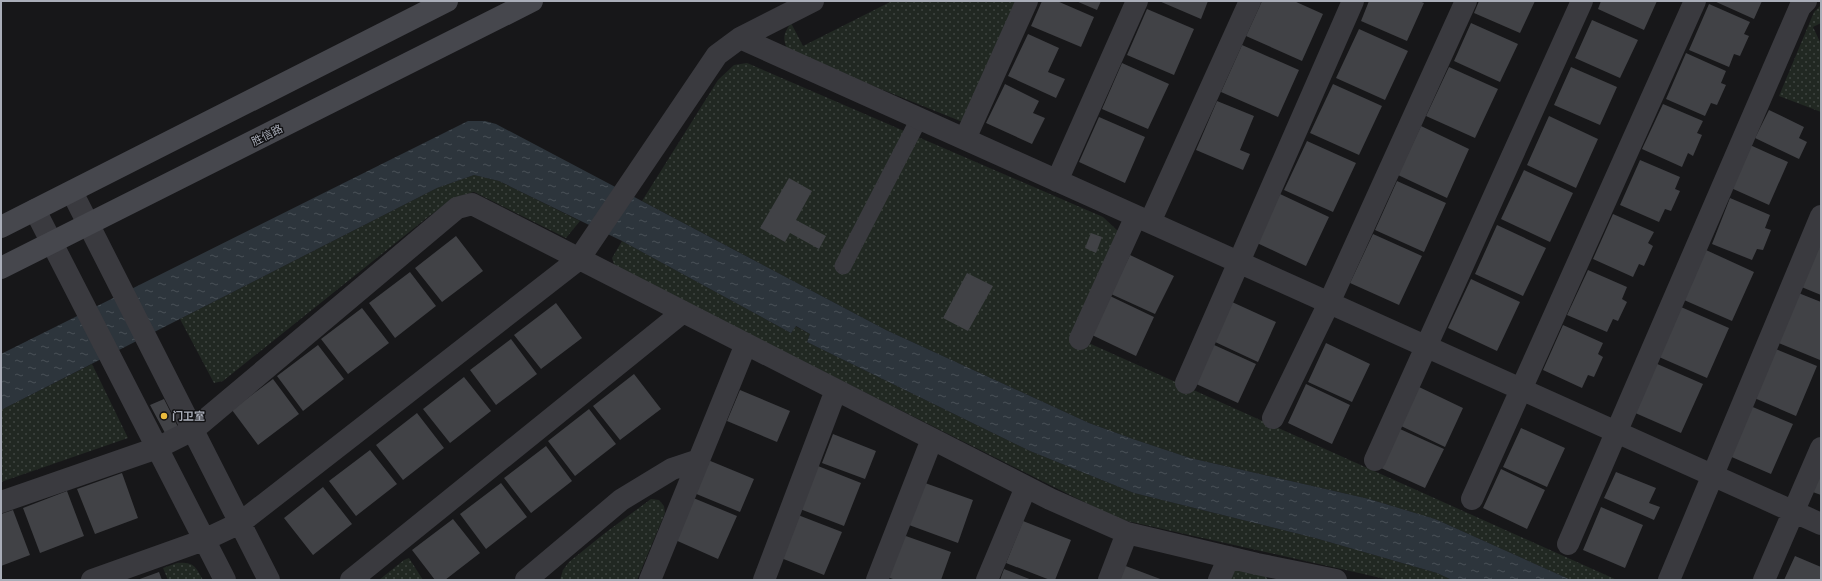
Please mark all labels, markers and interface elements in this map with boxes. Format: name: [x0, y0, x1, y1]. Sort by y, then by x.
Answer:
street label: 胜信路: [249, 121, 285, 149]
place label: 门卫室: [172, 409, 205, 423]
marker: 门卫室: [159, 411, 169, 421]

